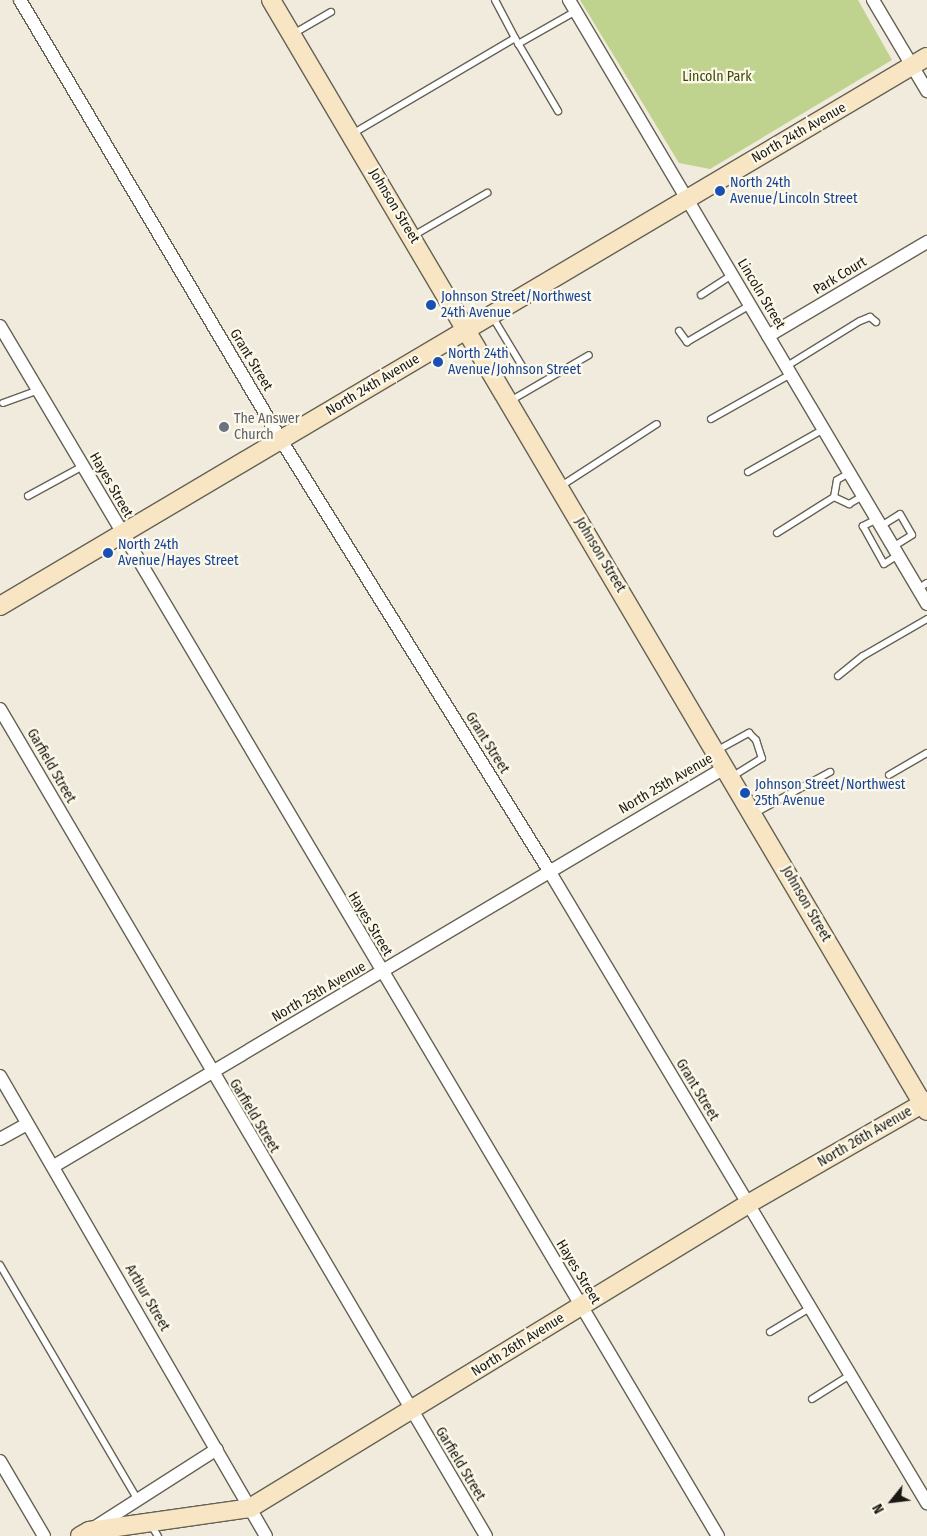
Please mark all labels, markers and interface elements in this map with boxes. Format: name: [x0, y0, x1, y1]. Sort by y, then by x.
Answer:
park label: Lincoln Park: [682, 69, 752, 85]
street label: North 24th Avenue: [749, 99, 849, 167]
street label: Johnson Street: [365, 166, 423, 246]
place label: North 24th Avenue/Lincoln Street: [730, 175, 858, 208]
marker: North 24th Avenue/Lincoln Street: [714, 185, 726, 197]
street label: Park Court: [810, 254, 870, 298]
street label: Lincoln Street: [733, 256, 789, 332]
place label: Johnson Street/Northwest 24th Avenue: [441, 289, 591, 322]
marker: Johnson Street/Northwest 24th Avenue: [425, 299, 437, 311]
street label: Grant Street: [226, 326, 276, 394]
place label: North 24th Avenue/Johnson Street: [448, 346, 581, 378]
street label: North 24th Avenue: [323, 351, 423, 419]
marker: North 24th Avenue/Johnson Street: [432, 356, 444, 368]
place label: The Answer Church: [234, 411, 300, 444]
marker: The Answer Church: [218, 421, 230, 433]
street label: Hayes Street: [86, 450, 136, 520]
street label: Johnson Street: [571, 515, 629, 595]
place label: North 24th Avenue/Hayes Street: [118, 537, 239, 570]
marker: North 24th Avenue/Hayes Street: [102, 547, 114, 559]
street label: Grant Street: [462, 709, 512, 777]
street label: Garfield Street: [23, 726, 79, 806]
street label: North 25th Avenue: [616, 750, 716, 818]
place label: Johnson Street/Northwest 25th Avenue: [755, 777, 905, 810]
marker: Johnson Street/Northwest 25th Avenue: [739, 787, 751, 799]
street label: Johnson Street: [778, 863, 834, 945]
street label: Hayes Street: [344, 889, 396, 959]
street label: North 25th Avenue: [269, 958, 369, 1026]
street label: Grant Street: [672, 1056, 722, 1124]
street label: Garfield Street: [225, 1076, 283, 1156]
street label: North 26th Avenue: [815, 1103, 915, 1171]
street label: Hayes Street: [552, 1237, 604, 1307]
street label: Arthur Street: [121, 1262, 173, 1334]
street label: North 26th Avenue: [468, 1310, 568, 1380]
street label: Garfield Street: [431, 1424, 489, 1504]
north arrow: [867, 1476, 917, 1526]
text: N: [869, 1501, 888, 1516]

